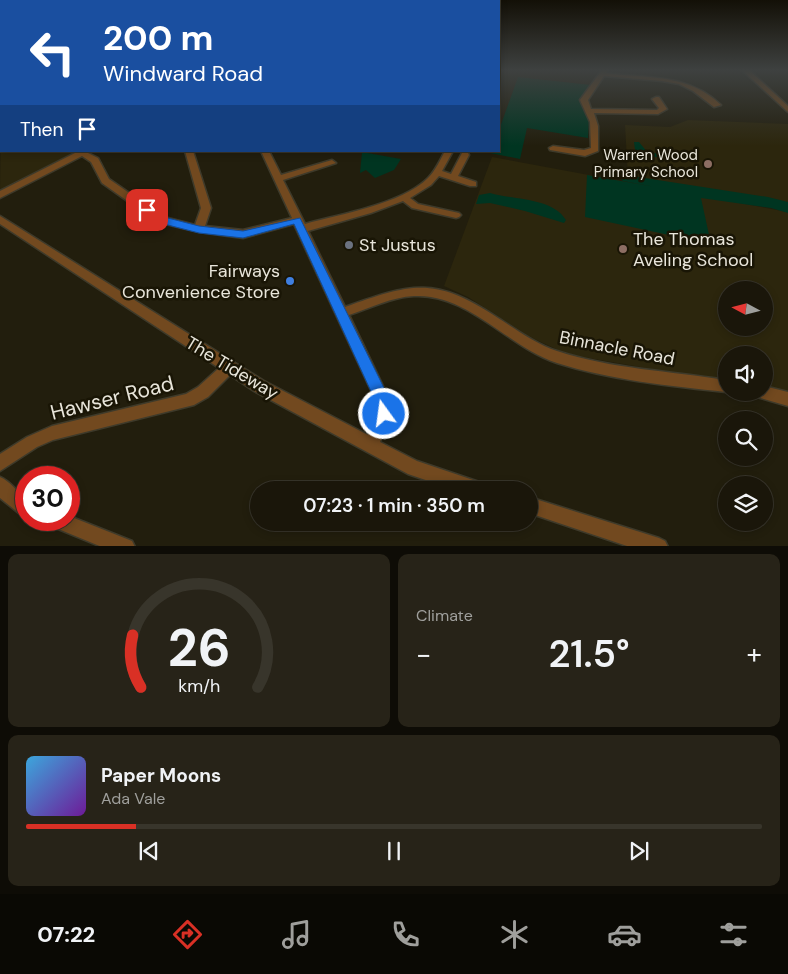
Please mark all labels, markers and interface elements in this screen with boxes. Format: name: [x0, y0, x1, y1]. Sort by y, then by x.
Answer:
text: 200 m: [103, 15, 214, 61]
icon: left: [20, 20, 85, 85]
text: Windward Road: [103, 59, 263, 88]
icon: arrive: [73, 115, 101, 143]
text: Then: [20, 117, 63, 142]
place label: Warren Wood Primary School: [594, 145, 698, 182]
marker: Warren Wood Primary School: [702, 158, 714, 170]
pin: [126, 189, 168, 231]
icon: arrive: [133, 196, 161, 224]
place label: The Thomas Aveling School: [633, 227, 753, 272]
place label: St Justus: [359, 233, 436, 257]
marker: St Justus: [343, 239, 355, 251]
marker: The Thomas Aveling School: [617, 243, 629, 255]
place label: Fairways Convenience Store: [122, 259, 280, 304]
marker: Fairways Convenience Store: [284, 275, 296, 287]
north arrow: [718, 281, 772, 336]
map controls: [718, 281, 773, 531]
street label: Binnacle Road: [557, 325, 677, 371]
street label: The Tideway: [181, 331, 283, 405]
button: sound: [718, 346, 773, 401]
street label: Hawser Road: [47, 369, 177, 427]
position arrow: [357, 387, 409, 439]
button: search: [718, 411, 773, 466]
speed limit sign: 30: [15, 466, 80, 531]
button: layers: [718, 476, 773, 531]
text: 07:23 · 1 min · 350 m: [303, 493, 485, 518]
text: Climate: [416, 605, 473, 626]
text: 26: [168, 614, 230, 682]
text: 21.5°: [548, 629, 630, 679]
text: −: [416, 636, 431, 673]
text: +: [747, 636, 762, 673]
text: km/h: [178, 674, 220, 698]
text: Paper Moons: [101, 763, 221, 788]
text: Ada Vale: [101, 788, 165, 809]
icon: previous: [135, 837, 163, 865]
icon: pause: [380, 837, 408, 865]
icon: next: [625, 837, 653, 865]
icon: directions: [170, 917, 205, 952]
icon: music: [279, 917, 314, 952]
icon: phone: [388, 917, 423, 952]
icon: climate: [497, 917, 532, 952]
icon: car: [607, 917, 642, 952]
icon: filters: [716, 917, 751, 952]
text: 07:22: [37, 920, 95, 949]

